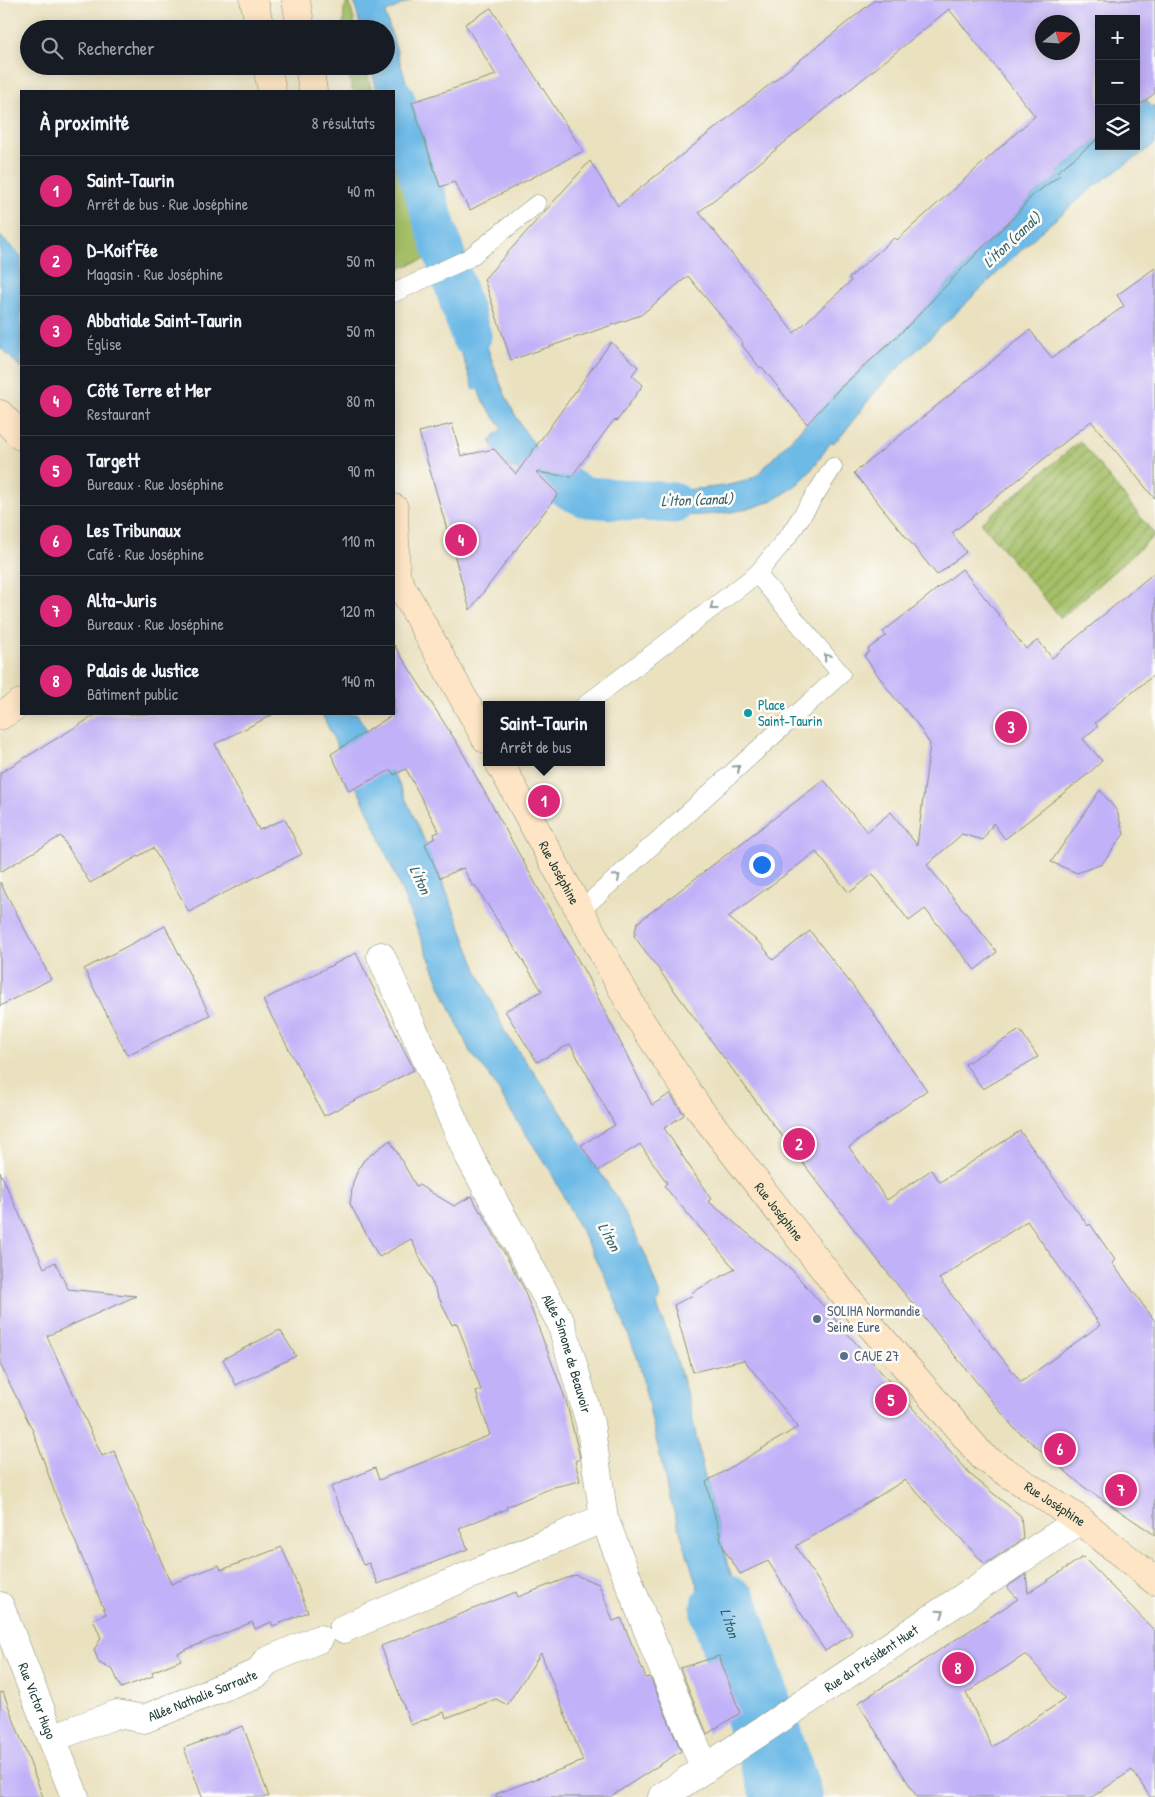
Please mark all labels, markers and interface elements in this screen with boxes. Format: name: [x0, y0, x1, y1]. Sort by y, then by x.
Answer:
north arrow: [1035, 15, 1080, 60]
map controls: [1095, 15, 1140, 150]
button: +: [1095, 15, 1140, 60]
search box: [20, 20, 395, 75]
icon: search: [38, 34, 66, 62]
text: Rechercher: [78, 35, 155, 61]
button: −: [1095, 60, 1140, 105]
button: layers: [1095, 105, 1140, 150]
text: À proximité: [40, 108, 129, 137]
text: 8 résultats: [312, 112, 375, 134]
text: Saint-Taurin: [87, 167, 174, 193]
text: 1: [53, 180, 59, 202]
text: 40 m: [347, 180, 375, 202]
text: Arrêt de bus · Rue Joséphine: [87, 193, 248, 215]
water label: L'Iton (canal): [978, 206, 1046, 272]
text: D-Koif'Fée: [87, 237, 158, 263]
text: 2: [52, 250, 60, 272]
text: 50 m: [347, 250, 375, 272]
text: Magasin · Rue Joséphine: [87, 263, 223, 285]
text: Abbatiale Saint-Taurin: [87, 307, 242, 333]
text: 3: [52, 320, 60, 342]
text: 50 m: [347, 320, 375, 342]
text: Église: [87, 333, 122, 355]
text: Côté Terre et Mer: [87, 377, 211, 403]
text: 4: [53, 390, 59, 412]
text: 80 m: [346, 390, 375, 412]
text: Restaurant: [87, 403, 150, 425]
text: Targett: [87, 447, 140, 473]
text: 5: [53, 460, 59, 482]
text: 90 m: [347, 460, 375, 482]
text: Bureaux · Rue Joséphine: [87, 473, 224, 495]
water label: L'Iton (canal): [661, 488, 735, 511]
text: Les Tribunaux: [87, 517, 181, 543]
pin: 4: [445, 521, 477, 559]
text: 6: [53, 530, 59, 552]
text: 110 m: [342, 530, 375, 552]
text: Café · Rue Joséphine: [87, 543, 204, 565]
text: Alta-Juris: [87, 587, 157, 613]
text: 7: [52, 600, 60, 622]
text: 120 m: [340, 600, 375, 622]
one-way arrow: [710, 601, 719, 610]
text: Bureaux · Rue Joséphine: [87, 613, 224, 635]
one-way arrow: [823, 653, 832, 662]
text: Palais de Justice: [87, 657, 199, 683]
text: 8: [53, 670, 59, 692]
text: 140 m: [341, 670, 375, 692]
text: Bâtiment public: [87, 683, 178, 705]
place label: Place Saint-Taurin: [758, 695, 822, 730]
popup: [483, 701, 605, 766]
marker: Place Saint-Taurin: [742, 707, 754, 719]
pin: 3: [995, 708, 1027, 746]
text: Saint-Taurin: [500, 710, 588, 736]
text: Arrêt de bus: [500, 736, 571, 758]
one-way arrow: [732, 765, 741, 774]
pin: 1: [528, 782, 560, 820]
street label: Rue Joséphine: [535, 837, 585, 908]
your location: [749, 852, 775, 878]
water label: L'Iton: [405, 862, 437, 899]
one-way arrow: [612, 874, 621, 883]
pin: 2: [783, 1125, 815, 1163]
street label: Rue Joséphine: [751, 1178, 809, 1245]
water label: L'Iton: [593, 1219, 626, 1256]
street label: Allée Simone de Beauvoir: [538, 1290, 597, 1416]
place label: SOLIHA Normandie Seine Eure: [827, 1301, 921, 1336]
marker: SOLIHA Normandie Seine Eure: [811, 1313, 823, 1325]
place label: CAUE 27: [854, 1346, 899, 1365]
marker: CAUE 27: [838, 1350, 850, 1362]
pin: 5: [875, 1381, 907, 1419]
pin: 6: [1044, 1430, 1076, 1468]
pin: 7: [1105, 1471, 1137, 1509]
street label: Rue Joséphine: [1021, 1476, 1091, 1530]
water label: L'Iton: [715, 1606, 745, 1642]
one-way arrow: [935, 1610, 945, 1619]
street label: Rue du Président Huet: [820, 1620, 922, 1696]
pin: 8: [942, 1649, 974, 1687]
street label: Rue Victor Hugo: [14, 1660, 61, 1742]
street label: Allée Nathalie Sarraute: [145, 1664, 260, 1725]

